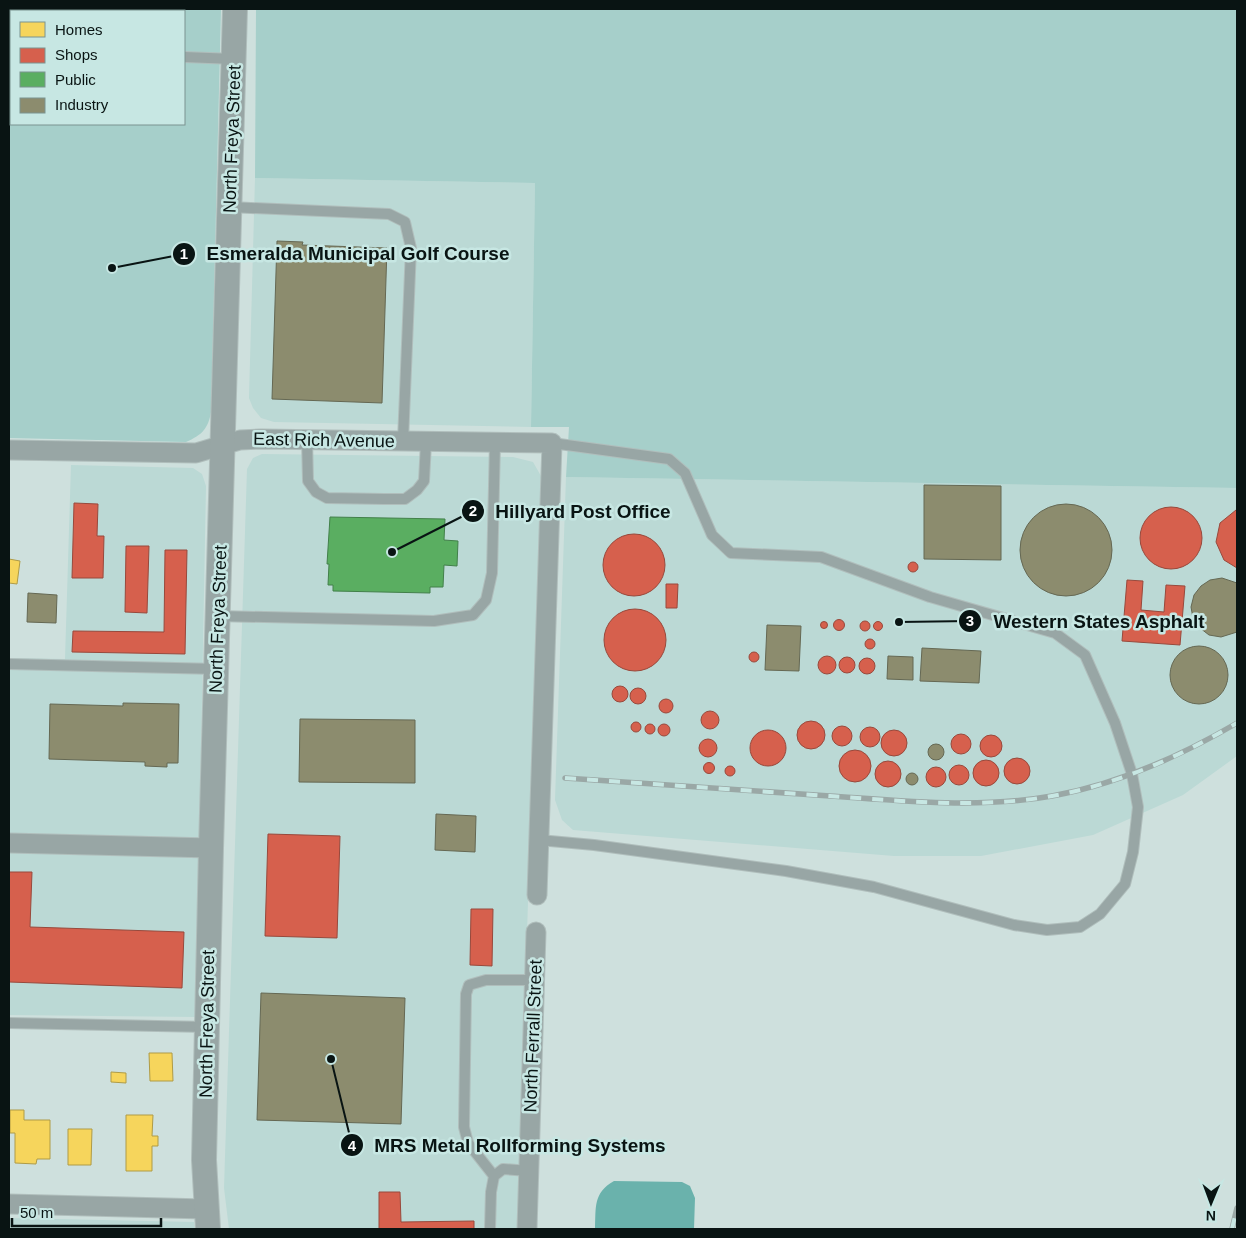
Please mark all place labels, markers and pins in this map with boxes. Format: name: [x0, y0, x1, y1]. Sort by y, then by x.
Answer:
callout: Esmeralda Municipal Golf Course: [171, 237, 519, 271]
callout: Hillyard Post Office: [460, 494, 681, 528]
callout: Western States Asphalt: [958, 604, 1215, 638]
callout: MRS Metal Rollforming Systems: [339, 1128, 676, 1162]

